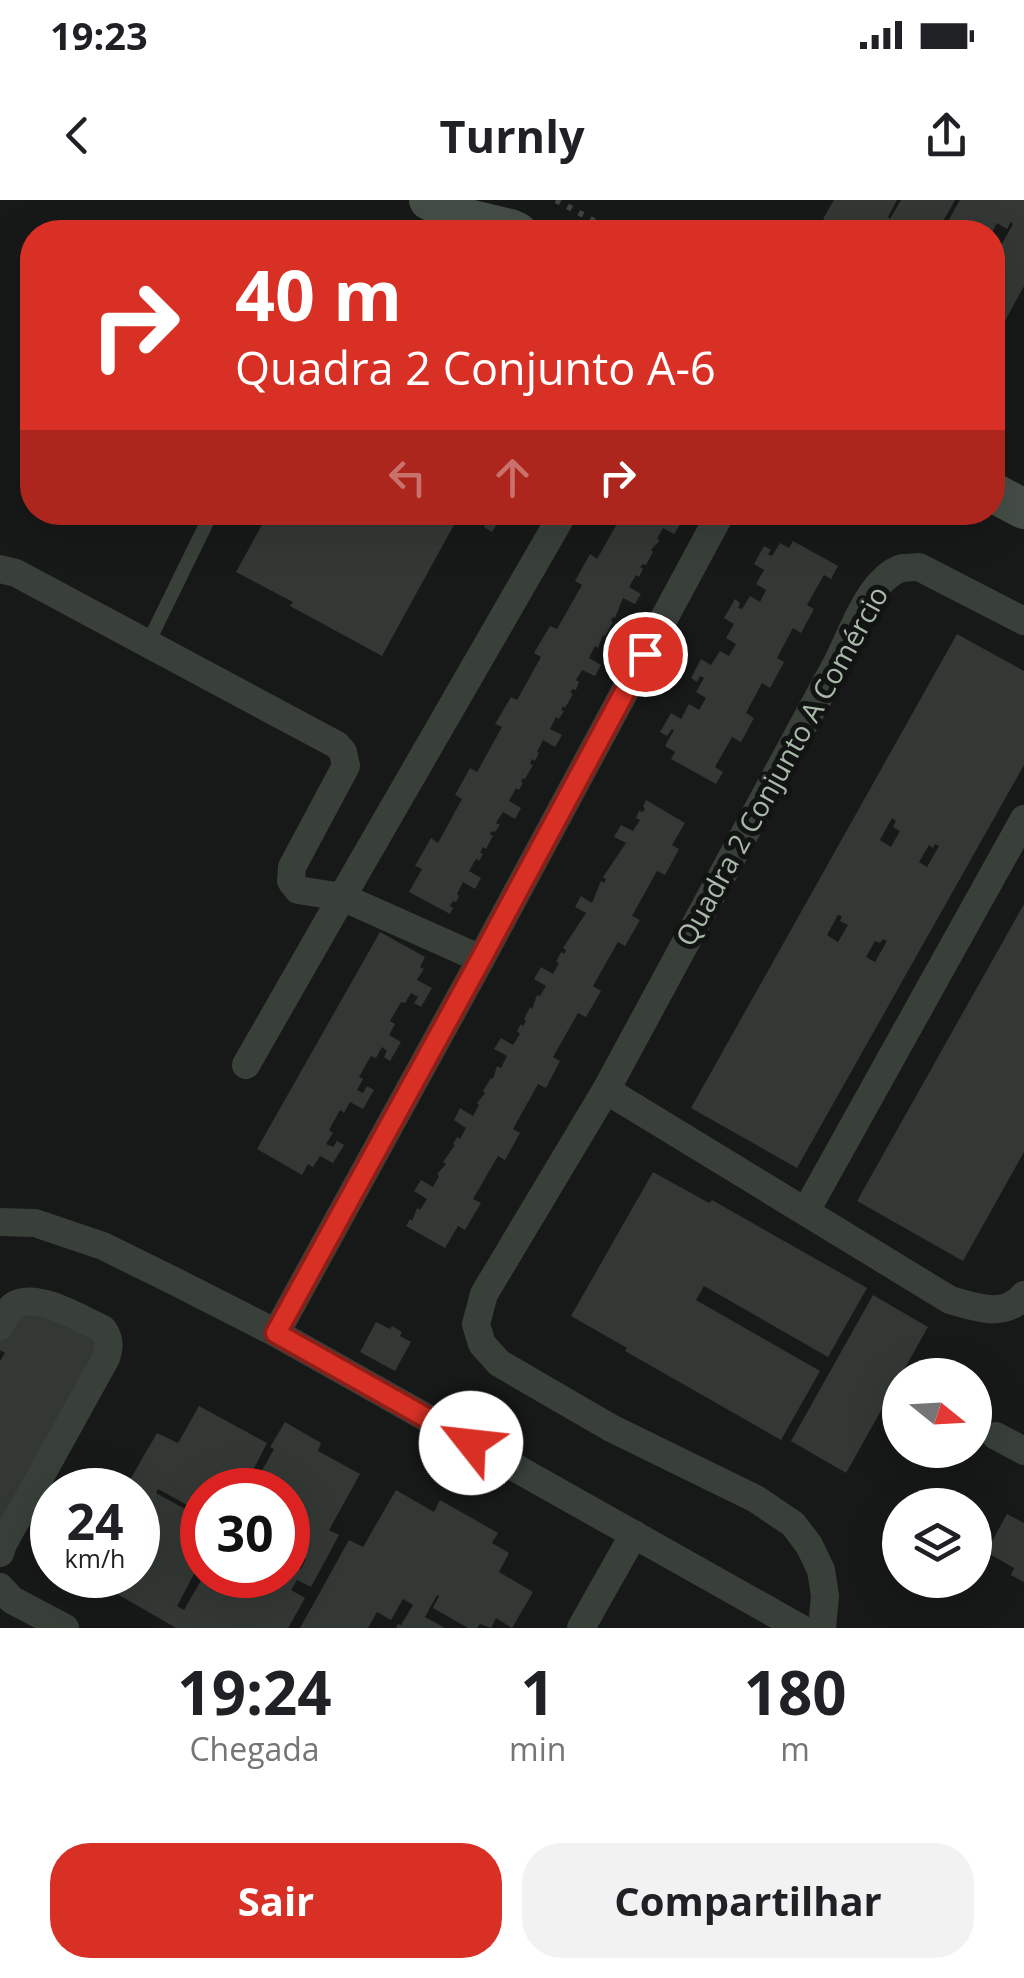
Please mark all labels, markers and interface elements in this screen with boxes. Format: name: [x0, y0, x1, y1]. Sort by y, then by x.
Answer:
text: 19:23: [50, 9, 148, 61]
text: Turnly: [440, 105, 584, 166]
icon: back: [50, 108, 105, 163]
icon: share: [919, 108, 974, 163]
text: 40 m: [235, 246, 402, 342]
icon: right: [70, 260, 200, 390]
text: Quadra 2 Conjunto A-6: [235, 337, 716, 398]
icon: left: [380, 450, 435, 505]
icon: ahead: [485, 450, 540, 505]
icon: right: [590, 450, 645, 505]
street label: Quadra 2 Conjunto A Comércio: [666, 579, 896, 952]
pin: [603, 612, 688, 697]
icon: arrive: [618, 627, 673, 682]
north arrow: [882, 1358, 992, 1468]
map controls: [882, 1358, 992, 1598]
position arrow: [419, 1391, 523, 1495]
speed limit sign: 30: [180, 1468, 310, 1598]
text: 24: [66, 1487, 124, 1555]
button: layers: [882, 1488, 992, 1598]
text: km/h: [65, 1541, 125, 1575]
text: 19:24: [177, 1651, 332, 1733]
text: 1: [521, 1651, 555, 1733]
text: 180: [744, 1651, 847, 1733]
text: Chegada: [189, 1727, 320, 1770]
text: min: [509, 1727, 566, 1770]
text: m: [780, 1727, 810, 1770]
button: Sair: [50, 1843, 502, 1958]
button: Compartilhar: [522, 1843, 974, 1958]

